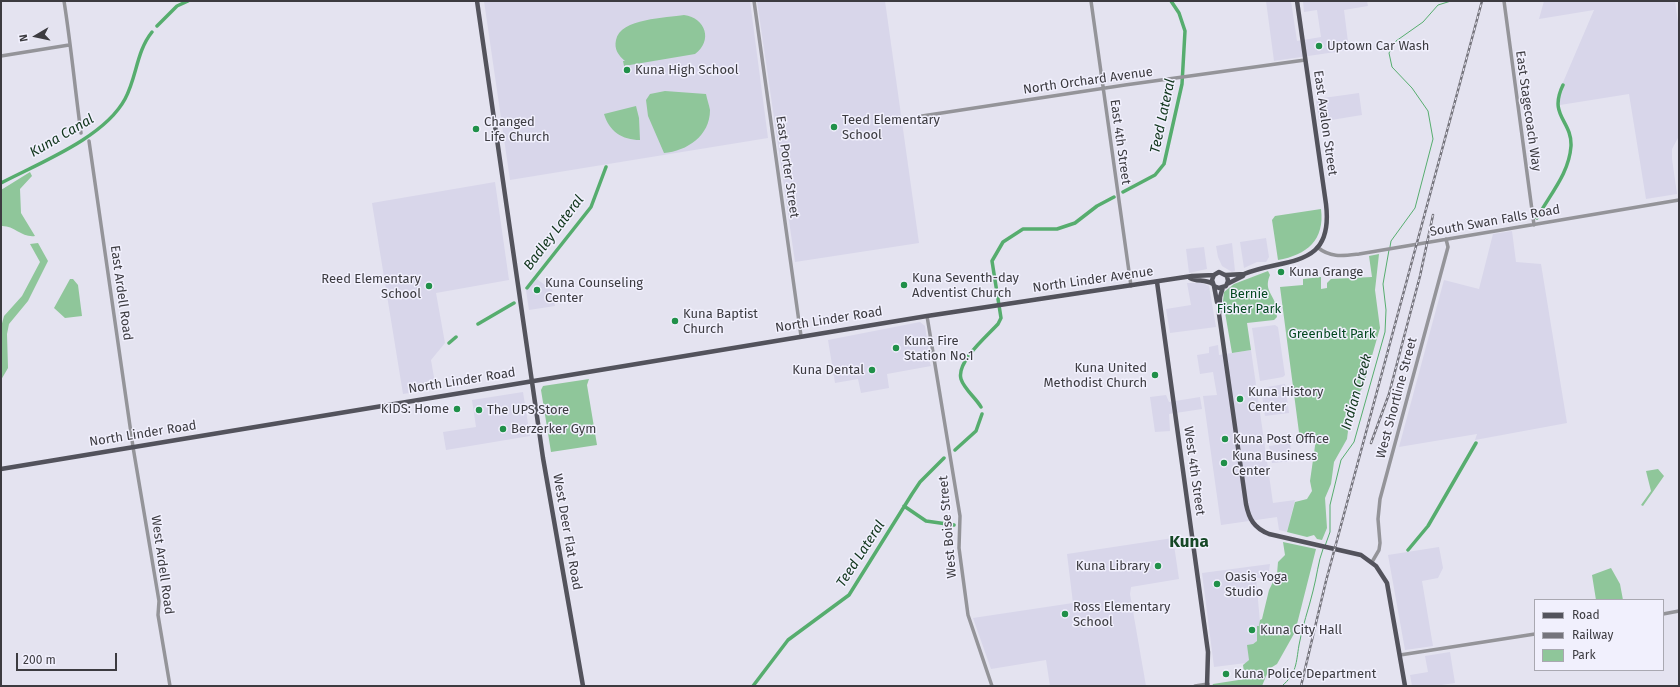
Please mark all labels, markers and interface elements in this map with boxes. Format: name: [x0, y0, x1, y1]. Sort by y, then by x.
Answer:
north arrow: [16, 16, 56, 56]
text: N: [17, 33, 31, 43]
place label: Uptown Car Wash: [1327, 38, 1429, 54]
marker: Uptown Car Wash: [1314, 41, 1324, 51]
street label: East Stagecoach Way: [1512, 50, 1544, 172]
place label: Kuna High School: [635, 62, 738, 78]
street label: North Orchard Avenue: [1022, 64, 1154, 98]
marker: Kuna High School: [622, 65, 632, 75]
street label: East Avalon Street: [1310, 69, 1340, 177]
water label: Teed Lateral: [1147, 77, 1179, 155]
street label: East 4th Street: [1106, 98, 1134, 186]
water label: Kuna Canal: [27, 111, 97, 161]
place label: Teed Elementary School: [842, 112, 940, 143]
place label: Changed Life Church: [484, 114, 550, 145]
street label: East Porter Street: [772, 115, 802, 219]
marker: Teed Elementary School: [829, 122, 839, 132]
marker: Changed Life Church: [471, 124, 481, 134]
water label: Badley Lateral: [520, 192, 588, 274]
street label: South Swan Falls Road: [1429, 202, 1561, 240]
street label: East Ardell Road: [107, 244, 135, 342]
street label: North Linder Avenue: [1032, 264, 1154, 296]
place label: Kuna Grange: [1289, 264, 1363, 280]
marker: Kuna Grange: [1276, 267, 1286, 277]
place label: Kuna Seventh-day Adventist Church: [912, 270, 1019, 301]
place label: Reed Elementary School: [321, 271, 421, 302]
place label: Kuna Counseling Center: [545, 275, 643, 306]
marker: Kuna Seventh-day Adventist Church: [899, 280, 909, 290]
marker: Reed Elementary School: [424, 281, 434, 291]
marker: Kuna Counseling Center: [532, 285, 542, 295]
park label: Bernie Fisher Park: [1217, 286, 1281, 317]
street label: North Linder Road: [774, 304, 884, 336]
place label: Kuna Baptist Church: [683, 306, 758, 337]
marker: Kuna Baptist Church: [670, 316, 680, 326]
park label: Greenbelt Park: [1289, 326, 1375, 342]
place label: Kuna Fire Station No.1: [904, 333, 974, 364]
street label: West Shortline Street: [1373, 336, 1421, 460]
marker: Kuna Fire Station No.1: [891, 343, 901, 353]
water label: Indian Creek: [1338, 352, 1376, 432]
place label: Kuna United Methodist Church: [1043, 360, 1147, 391]
place label: Kuna Dental: [792, 362, 864, 378]
street label: North Linder Road: [407, 365, 517, 397]
marker: Kuna Dental: [867, 365, 877, 375]
marker: Kuna United Methodist Church: [1150, 370, 1160, 380]
place label: Kuna History Center: [1248, 384, 1323, 415]
marker: Kuna History Center: [1235, 394, 1245, 404]
place label: KIDS: Home: [381, 401, 449, 417]
place label: The UPS Store: [487, 402, 569, 418]
marker: KIDS: Home: [452, 404, 462, 414]
marker: The UPS Store: [474, 405, 484, 415]
street label: North Linder Road: [88, 418, 198, 450]
place label: Berzerker Gym: [511, 421, 596, 437]
marker: Berzerker Gym: [498, 424, 508, 434]
street label: West 4th Street: [1180, 425, 1208, 517]
place label: Kuna Post Office: [1233, 431, 1329, 447]
marker: Kuna Post Office: [1220, 434, 1230, 444]
place label: Kuna Business Center: [1232, 448, 1317, 479]
marker: Kuna Business Center: [1219, 458, 1229, 468]
street label: West Deer Flat Road: [549, 472, 585, 592]
street label: West Boise Street: [936, 475, 960, 579]
street label: West Ardell Road: [147, 514, 177, 616]
water label: Teed Lateral: [833, 518, 889, 590]
district label: Kuna: [1169, 532, 1209, 552]
place label: Kuna Library: [1076, 558, 1150, 574]
marker: Kuna Library: [1153, 561, 1163, 571]
place label: Oasis Yoga Studio: [1225, 569, 1288, 600]
marker: Oasis Yoga Studio: [1212, 579, 1222, 589]
place label: Ross Elementary School: [1073, 599, 1170, 630]
legend: [1534, 599, 1664, 671]
text: Road: [1572, 608, 1600, 622]
marker: Ross Elementary School: [1060, 609, 1070, 619]
place label: Kuna City Hall: [1260, 622, 1342, 638]
marker: Kuna City Hall: [1247, 625, 1257, 635]
text: Railway: [1572, 628, 1613, 642]
scale bar: [18, 645, 119, 671]
text: Park: [1572, 648, 1596, 662]
text: 200 m: [23, 653, 56, 667]
place label: Kuna Police Department: [1234, 666, 1376, 682]
marker: Kuna Police Department: [1221, 669, 1231, 679]

